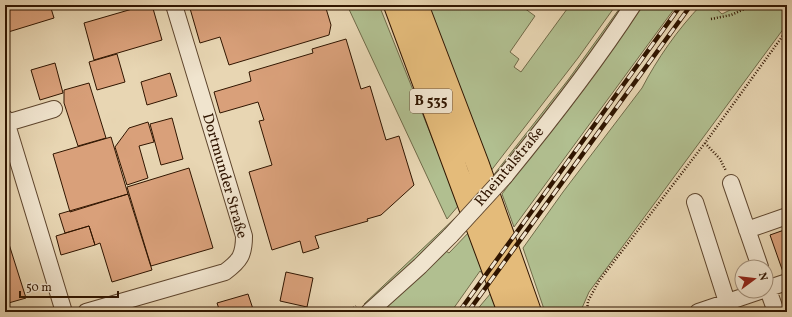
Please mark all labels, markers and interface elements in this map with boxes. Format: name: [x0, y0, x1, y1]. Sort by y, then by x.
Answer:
road number: B 535: [410, 89, 452, 113]
street label: Dortmunder Straße: [196, 111, 252, 241]
street label: Rheintalstraße: [470, 123, 550, 211]
north arrow: [734, 259, 774, 299]
text: N: [754, 271, 770, 283]
scale bar: [20, 273, 118, 299]
text: 50 m: [26, 280, 52, 296]

